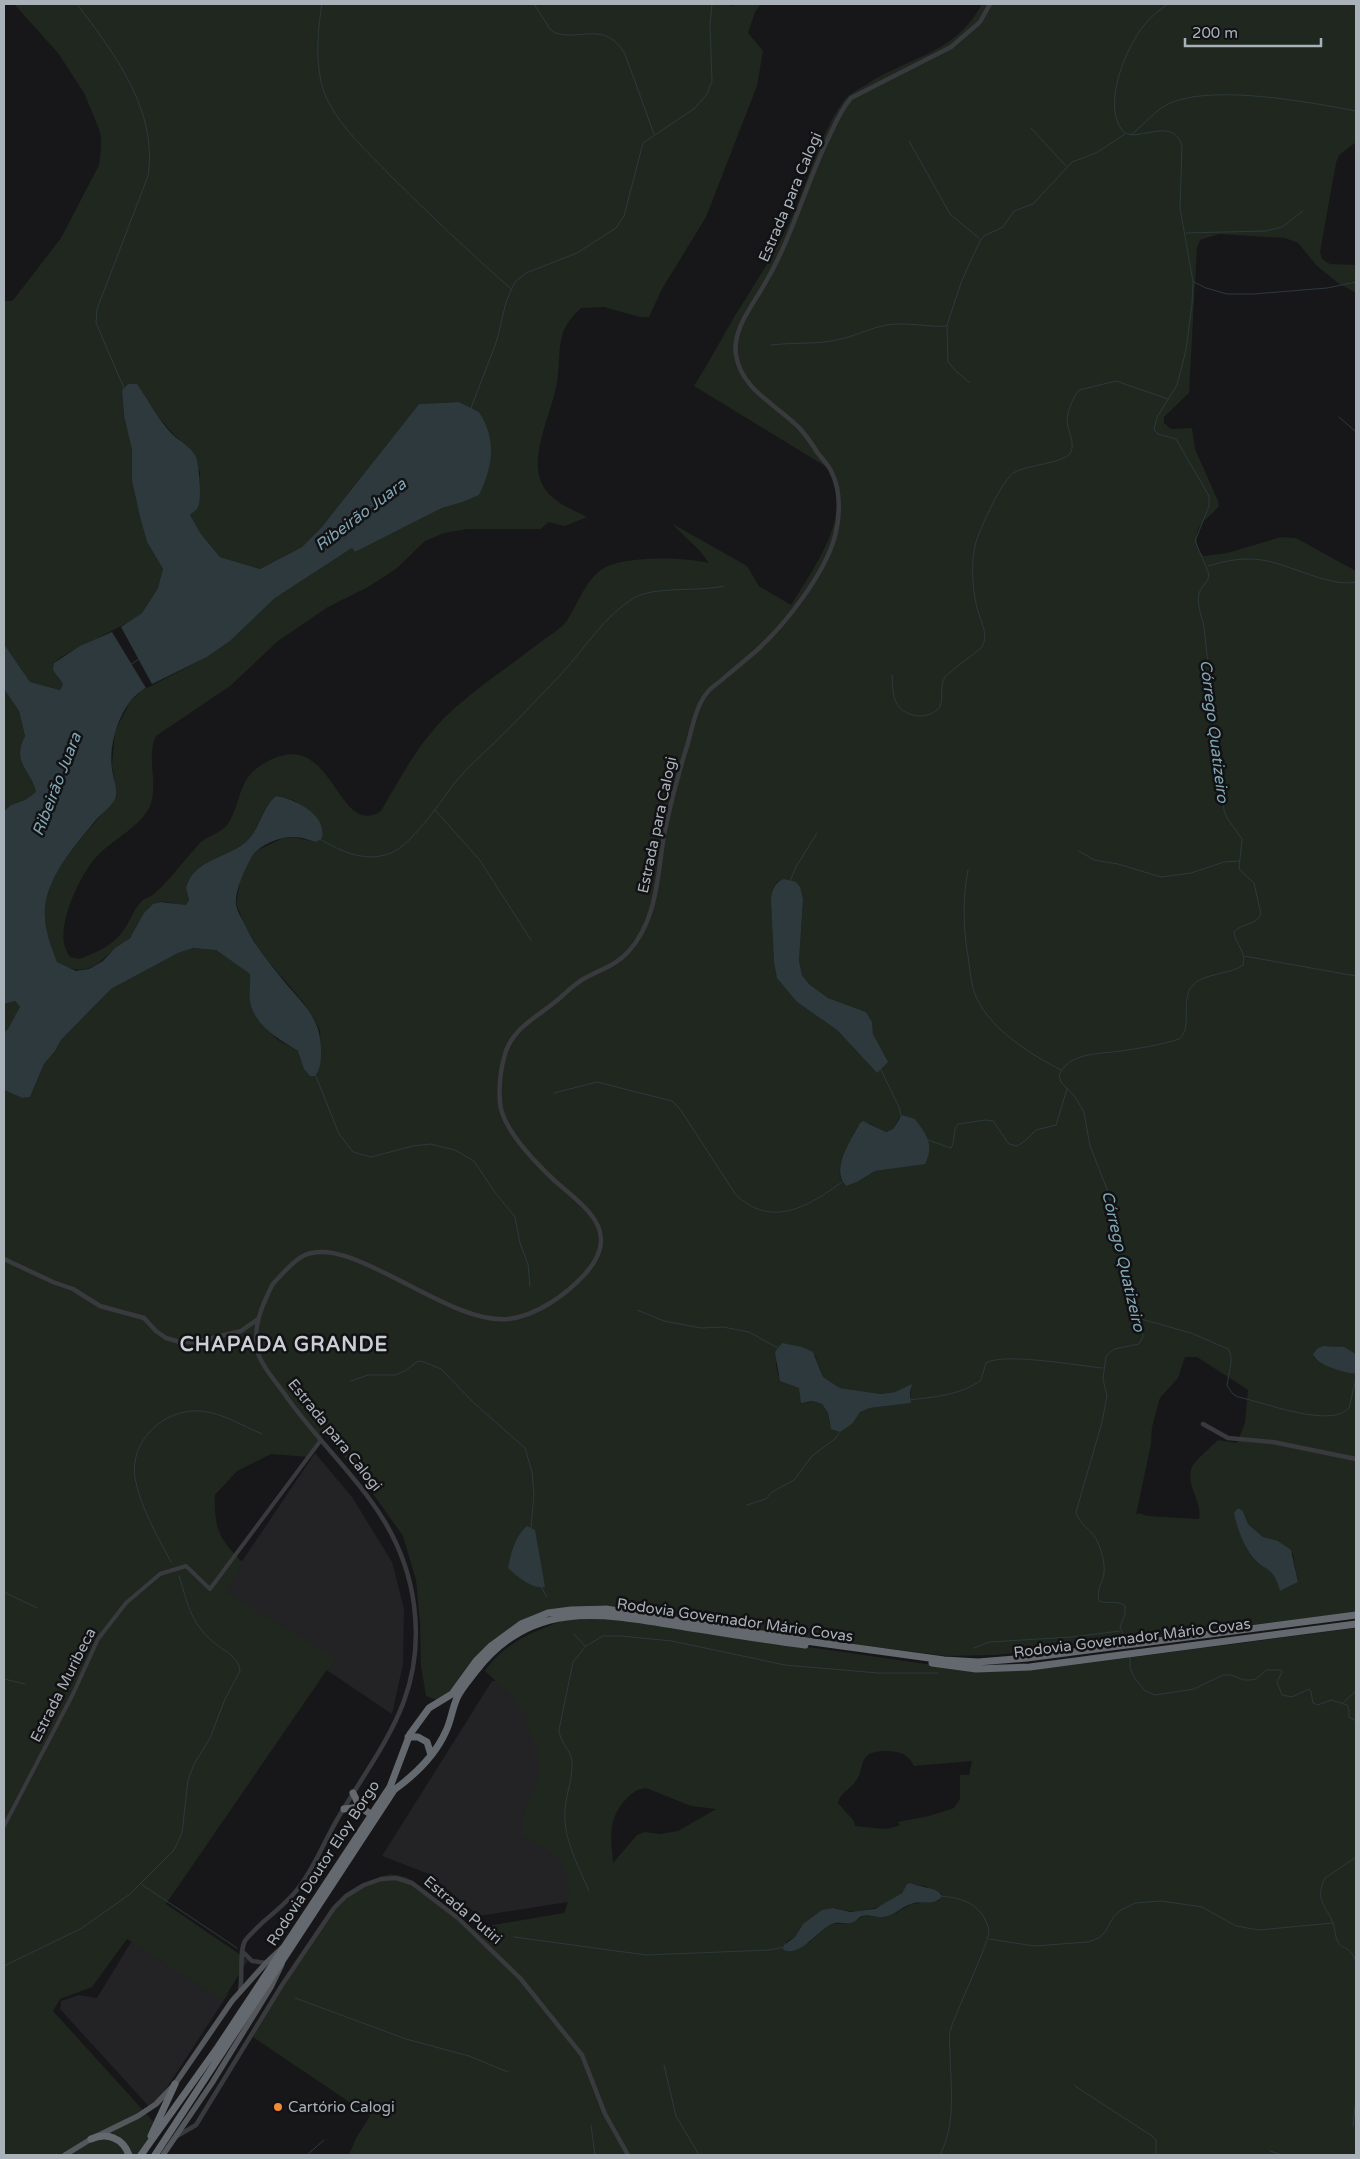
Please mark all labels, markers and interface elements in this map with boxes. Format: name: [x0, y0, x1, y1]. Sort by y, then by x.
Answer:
scale bar: [1185, 15, 1321, 47]
text: 200 m: [1192, 24, 1238, 42]
street label: Estrada para Calogi: [755, 129, 825, 265]
water label: Ribeirão Juara: [311, 473, 411, 556]
water label: Córrego Quatizeiro: [1195, 659, 1233, 805]
water label: Ribeirão Juara: [28, 729, 86, 839]
street label: Estrada para Calogi: [634, 755, 680, 895]
water label: Córrego Quatizeiro: [1097, 1189, 1149, 1335]
district label: CHAPADA GRANDE: [180, 1333, 388, 1357]
street label: Estrada para Calogi: [284, 1375, 386, 1495]
street label: Rodovia Governador Mário Covas: [616, 1594, 854, 1646]
street label: Rodovia Governador Mário Covas: [1012, 1615, 1252, 1661]
street label: Estrada Muribeca: [26, 1625, 100, 1745]
street label: Rodovia Doutor Eloy Borgo: [263, 1777, 383, 1949]
street label: Estrada Putiri: [420, 1872, 506, 1948]
place label: Cartório Calogi: [288, 2098, 395, 2116]
marker: Cartório Calogi: [272, 2101, 284, 2113]

